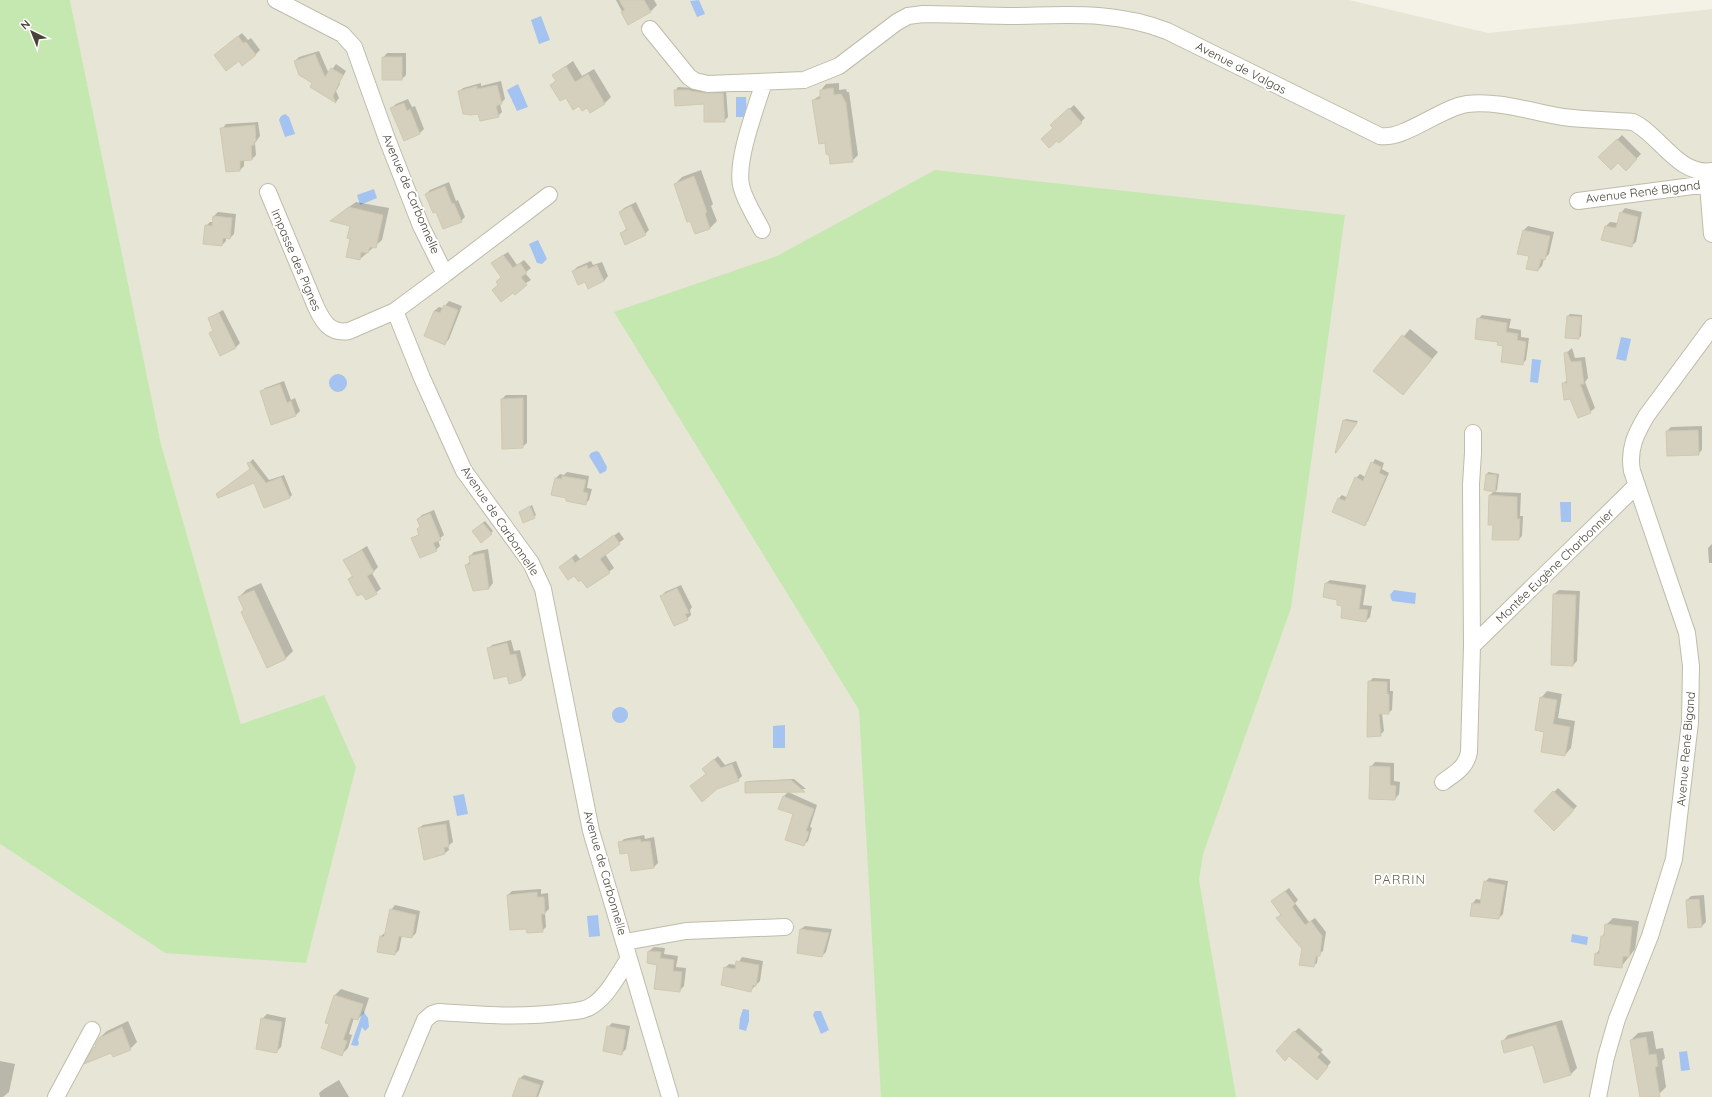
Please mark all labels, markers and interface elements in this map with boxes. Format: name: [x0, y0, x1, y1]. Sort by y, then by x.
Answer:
north arrow: [12, 12, 52, 52]
text: N: [17, 17, 33, 33]
street label: Avenue de Valgas: [1193, 38, 1289, 97]
street label: Avenue de Carbonnelle: [379, 132, 444, 256]
street label: Avenue René Bigand: [1585, 177, 1701, 206]
street label: Impasse des Pignes: [268, 207, 325, 313]
street label: Avenue de Carbonnelle: [458, 463, 543, 578]
street label: Montée Eugène Charbonnier: [1493, 505, 1617, 626]
street label: Avenue René Bigand: [1673, 691, 1698, 807]
street label: Avenue de Carbonnelle: [581, 809, 630, 937]
district label: PARRIN: [1374, 871, 1426, 887]

